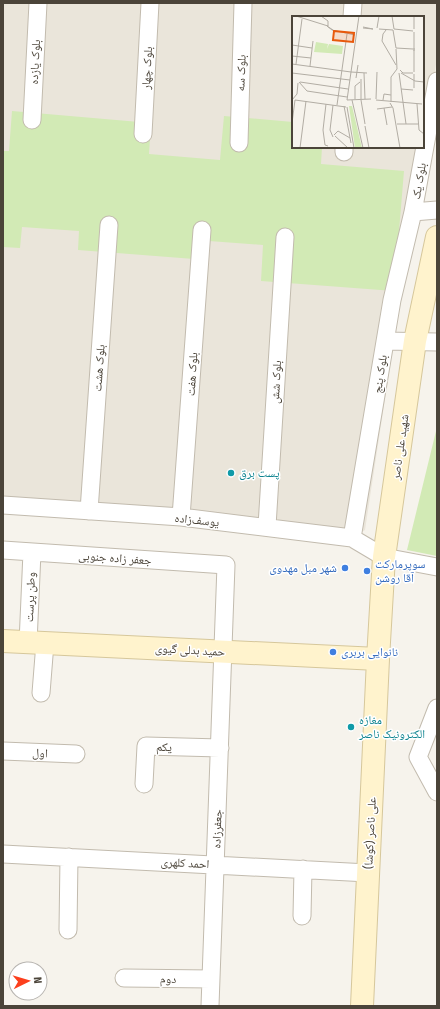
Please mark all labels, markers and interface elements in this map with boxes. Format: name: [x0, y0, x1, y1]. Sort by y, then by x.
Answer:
inset map: [292, 16, 424, 148]
street label: بلوک یازده: [27, 39, 44, 85]
street label: بلوک چهار: [139, 46, 155, 91]
street label: بلوک سه: [233, 54, 249, 92]
street label: بلوک یک: [409, 162, 429, 200]
street label: بلوک هشت: [90, 344, 108, 392]
street label: بلوک هفت: [183, 352, 201, 396]
street label: بلوک پنج: [370, 354, 390, 394]
street label: بلوک شش: [268, 360, 284, 404]
street label: شهید علی ناصر: [388, 413, 412, 482]
place label: پست برق: [239, 466, 280, 480]
marker: پست برق: [226, 468, 236, 478]
street label: یوسف‌زاده: [174, 511, 220, 530]
street label: جعفر زاده جنوبی: [78, 548, 152, 568]
place label: سوپرمارکت آقا روشن: [375, 557, 426, 585]
place label: شهر مبل مهدوی: [269, 561, 337, 575]
marker: شهر مبل مهدوی: [340, 563, 350, 573]
marker: سوپرمارکت آقا روشن: [362, 566, 372, 576]
street label: وطن پرست: [22, 572, 38, 622]
street label: حمید بدلی گیوی: [154, 641, 226, 659]
place label: نانوایی بربری: [341, 645, 398, 659]
marker: نانوایی بربری: [328, 647, 338, 657]
place label: مغازه الکترونیک ناصر: [358, 713, 425, 741]
marker: مغازه الکترونیک ناصر: [346, 722, 356, 732]
street label: یکم: [156, 740, 172, 755]
street label: اول: [32, 746, 48, 760]
street label: علی ناصر (کوشا): [361, 797, 379, 869]
street label: جعفرزاده: [209, 809, 225, 849]
street label: احمد کلهری: [160, 855, 210, 871]
north arrow: [8, 961, 48, 1001]
street label: دوم: [160, 972, 176, 987]
text: N: [31, 976, 44, 984]

